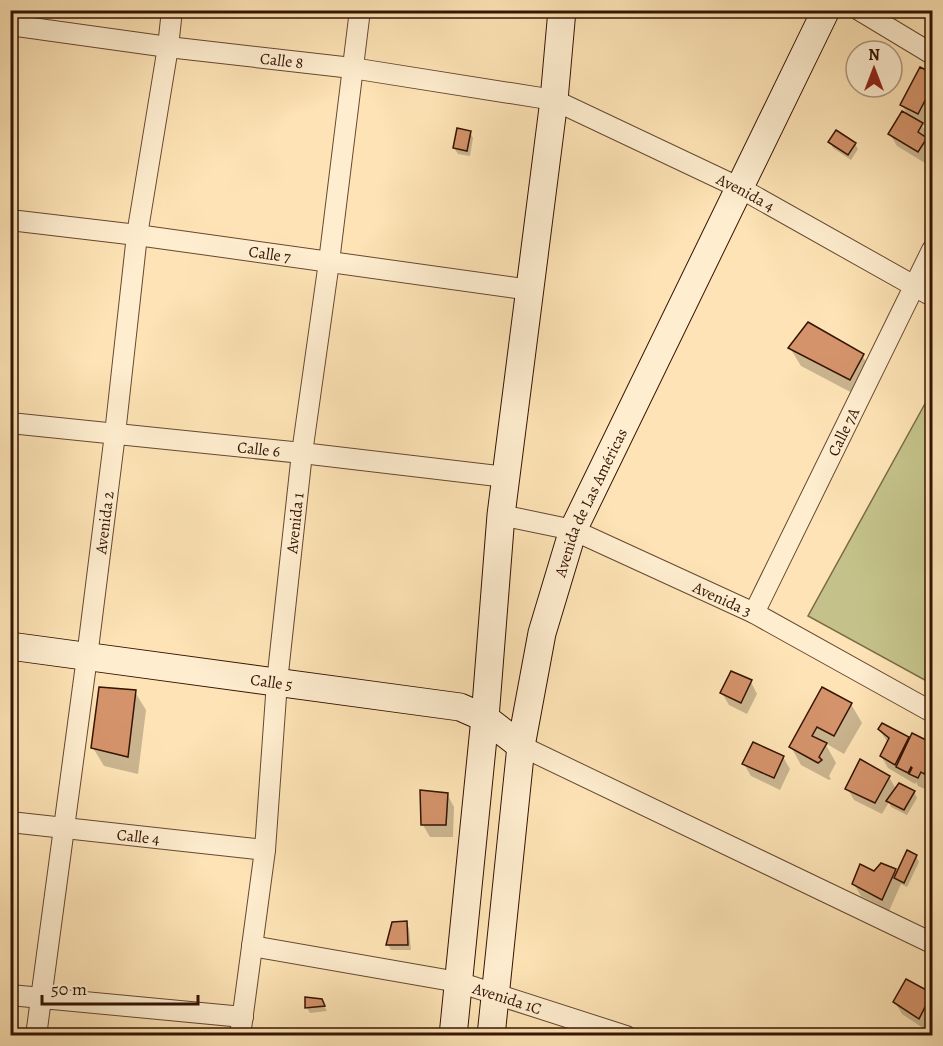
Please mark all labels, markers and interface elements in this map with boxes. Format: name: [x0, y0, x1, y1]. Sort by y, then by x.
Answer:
north arrow: [844, 39, 904, 99]
text: N: [868, 44, 880, 66]
street label: Calle 8: [259, 48, 304, 74]
street label: Avenida 4: [712, 168, 778, 217]
street label: Calle 7: [247, 241, 292, 268]
street label: Calle 7A: [823, 403, 865, 460]
street label: Avenida de Las Américas: [549, 425, 633, 581]
street label: Calle 6: [236, 436, 281, 463]
street label: Avenida 2: [90, 489, 120, 556]
street label: Avenida 1: [281, 491, 310, 556]
street label: Avenida 3: [688, 576, 755, 622]
street label: Calle 5: [249, 669, 294, 696]
street label: Calle 4: [116, 824, 161, 850]
scale bar: [42, 968, 198, 1006]
text: 50 m: [51, 977, 87, 1001]
street label: Avenida 1C: [469, 977, 544, 1020]

